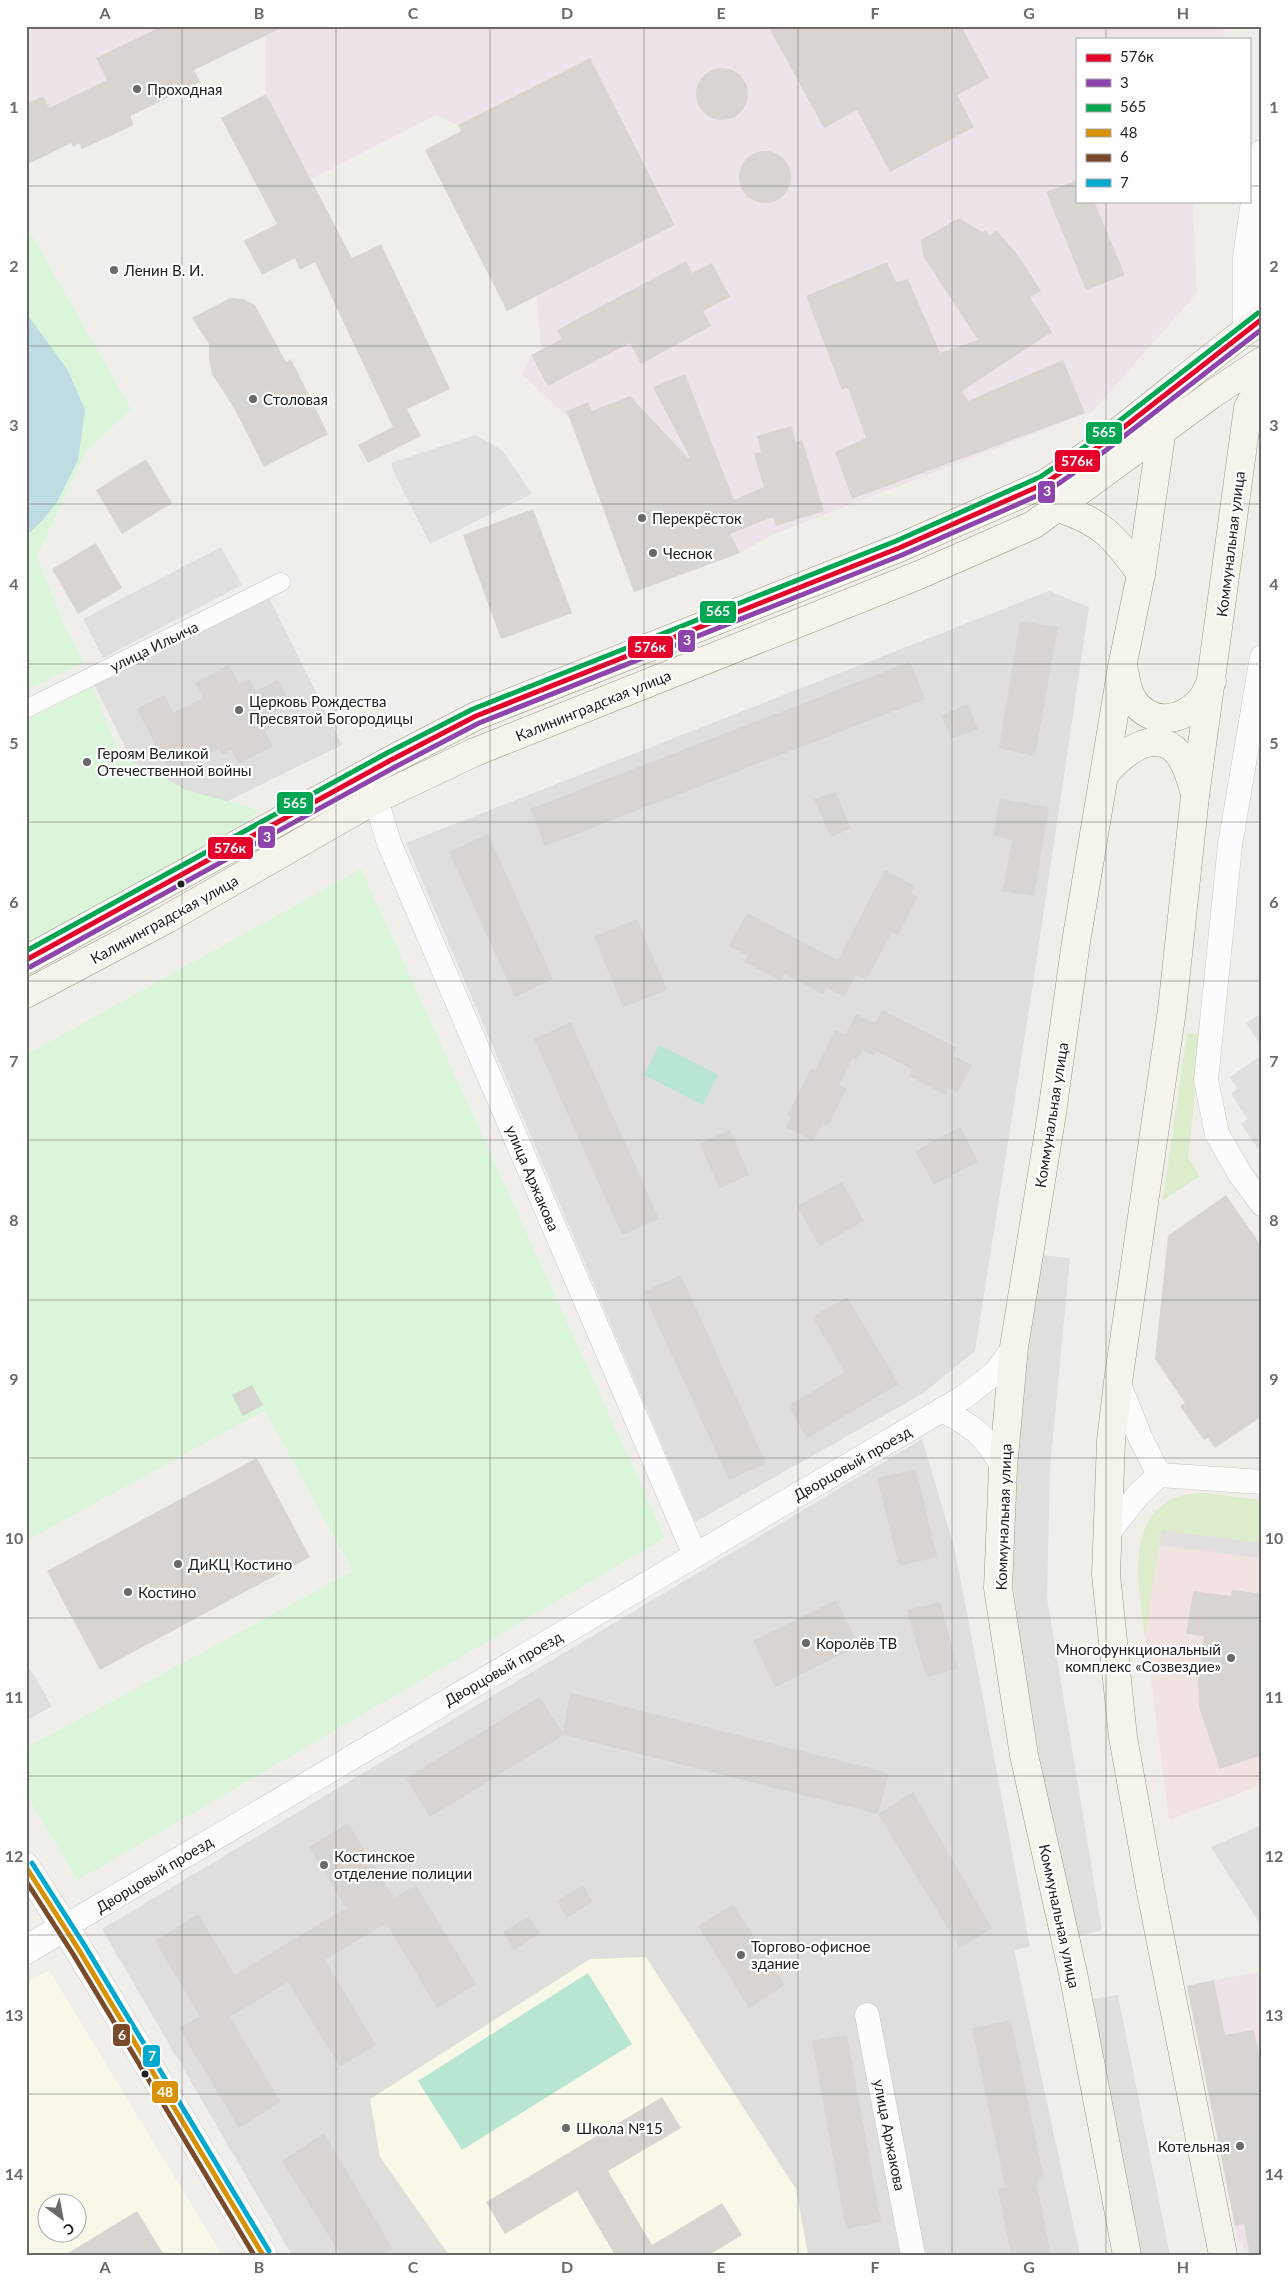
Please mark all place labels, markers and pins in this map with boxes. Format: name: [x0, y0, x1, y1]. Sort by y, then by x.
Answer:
place label: Проходная: [147, 80, 222, 98]
marker: Проходная: [131, 83, 143, 95]
place label: Ленин В. И.: [123, 261, 204, 279]
marker: Ленин В. И.: [108, 264, 120, 276]
place label: Столовая: [263, 390, 328, 408]
marker: Столовая: [247, 393, 259, 405]
place label: Перекрёсток: [652, 509, 742, 527]
marker: Перекрёсток: [636, 512, 648, 524]
place label: Чеснок: [663, 544, 713, 562]
marker: Чеснок: [647, 547, 659, 559]
place label: Церковь Рождества Пресвятой Богородицы: [249, 692, 413, 727]
marker: Церковь Рождества Пресвятой Богородицы: [233, 704, 245, 716]
place label: Героям Великой Отечественной войны: [97, 744, 252, 779]
marker: Героям Великой Отечественной войны: [81, 756, 93, 768]
unlabelled marker: [176, 879, 186, 889]
place label: ДиКЦ Костино: [188, 1555, 292, 1573]
marker: ДиКЦ Костино: [172, 1558, 184, 1570]
place label: Костино: [138, 1583, 196, 1601]
marker: Костино: [122, 1586, 134, 1598]
place label: Королёв ТВ: [816, 1634, 897, 1652]
marker: Королёв ТВ: [800, 1637, 812, 1649]
place label: Многофункциональный комплекс «Созвездие»: [1056, 1640, 1221, 1675]
marker: Многофункциональный комплекс «Созвездие»: [1225, 1652, 1237, 1664]
place label: Костинское отделение полиции: [334, 1847, 472, 1882]
marker: Костинское отделение полиции: [318, 1859, 330, 1871]
place label: Торгово-офисное здание: [751, 1937, 871, 1972]
marker: Торгово-офисное здание: [735, 1949, 747, 1961]
unlabelled marker: [140, 2069, 150, 2079]
place label: Школа №15: [576, 2119, 663, 2137]
marker: Школа №15: [560, 2122, 572, 2134]
place label: Котельная: [1158, 2137, 1230, 2155]
marker: Котельная: [1234, 2140, 1246, 2152]

